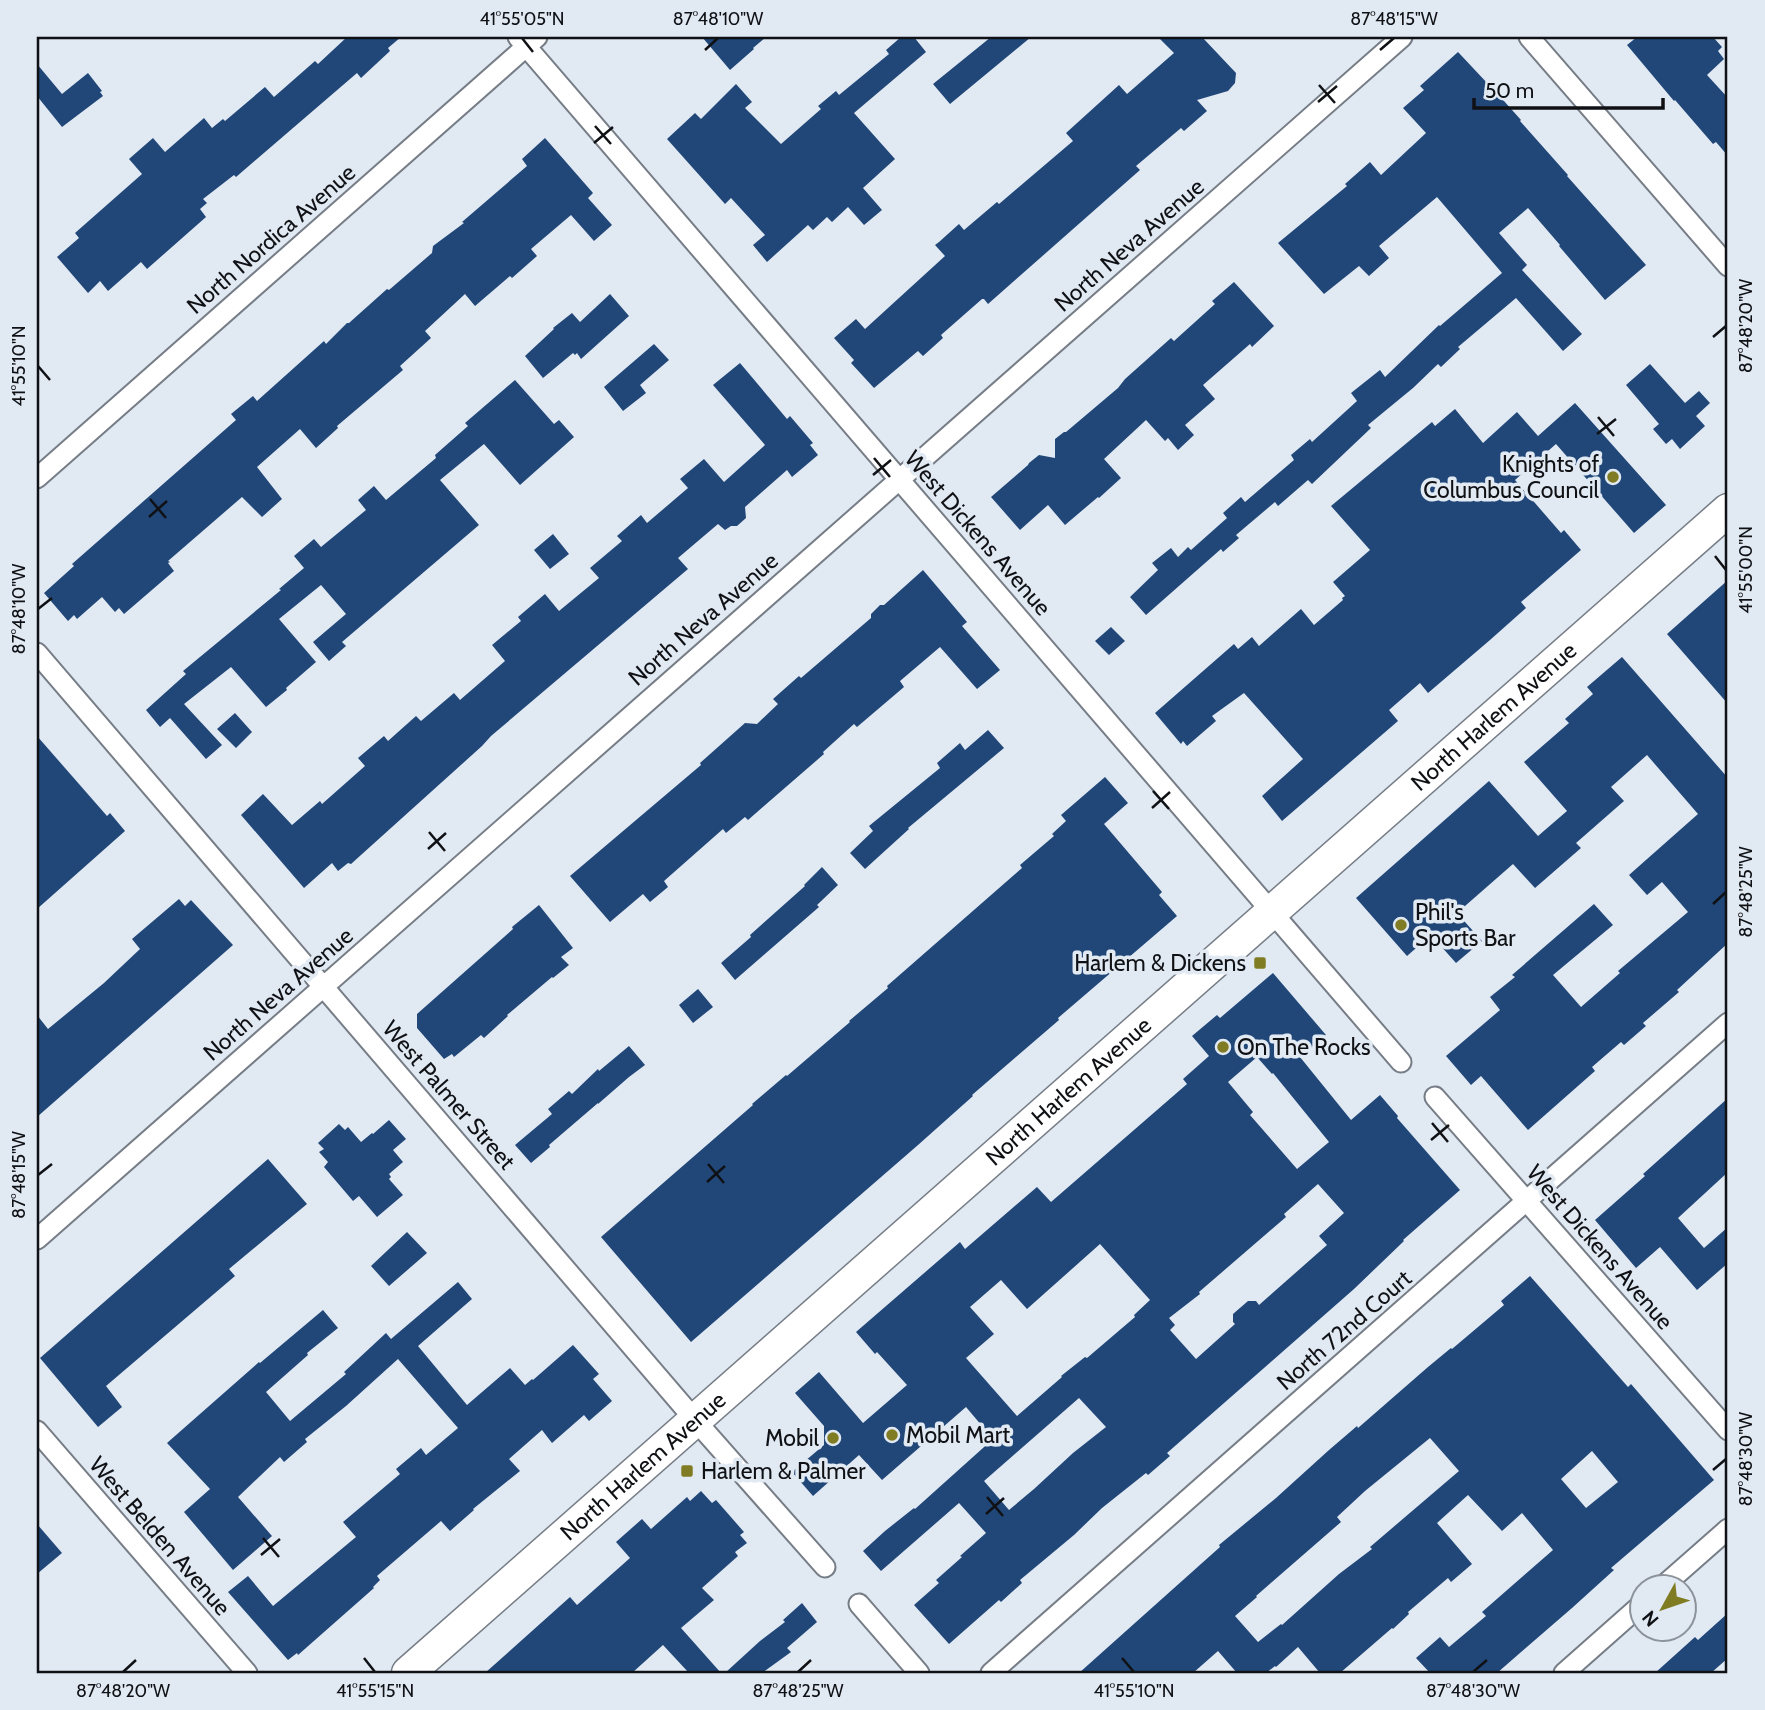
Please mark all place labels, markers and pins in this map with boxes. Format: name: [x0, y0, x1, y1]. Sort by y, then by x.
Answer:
place label: Knights of Columbus Council: [1423, 450, 1600, 504]
marker: Knights of Columbus Council: [1605, 469, 1621, 485]
place label: Phil's Sports Bar: [1415, 898, 1516, 952]
marker: Phil's Sports Bar: [1393, 917, 1409, 933]
place label: Harlem & Dickens: [1074, 949, 1246, 977]
marker: Harlem & Dickens: [1252, 955, 1268, 971]
place label: On The Rocks: [1237, 1033, 1370, 1061]
marker: On The Rocks: [1215, 1039, 1231, 1055]
place label: Mobil Mart: [906, 1421, 1010, 1449]
place label: Mobil: [765, 1424, 820, 1452]
marker: Mobil Mart: [884, 1427, 900, 1443]
marker: Mobil: [825, 1430, 841, 1446]
place label: Harlem & Palmer: [701, 1457, 866, 1485]
marker: Harlem & Palmer: [679, 1463, 695, 1479]

